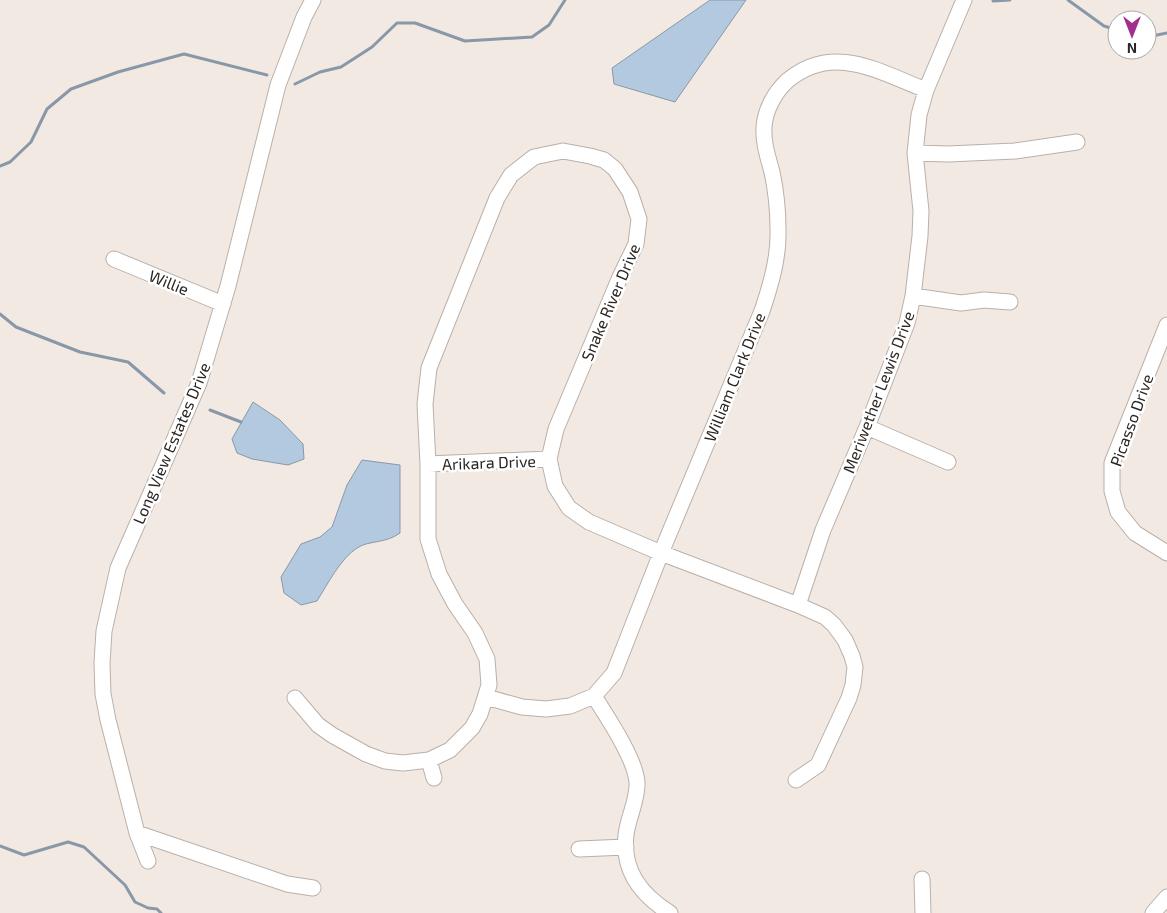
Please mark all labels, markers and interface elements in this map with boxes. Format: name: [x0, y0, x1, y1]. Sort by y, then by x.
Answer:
north arrow: [1107, 10, 1157, 60]
text: N: [1127, 40, 1137, 57]
street label: Snake River Drive: [577, 240, 643, 364]
street label: Willie: [146, 265, 192, 299]
street label: Meriwether Lewis Drive: [838, 308, 918, 476]
street label: William Clark Drive: [699, 310, 769, 444]
street label: Long View Estates Drive: [128, 359, 214, 527]
street label: Picasso Drive: [1105, 371, 1157, 469]
street label: Arikara Drive: [442, 451, 536, 473]

